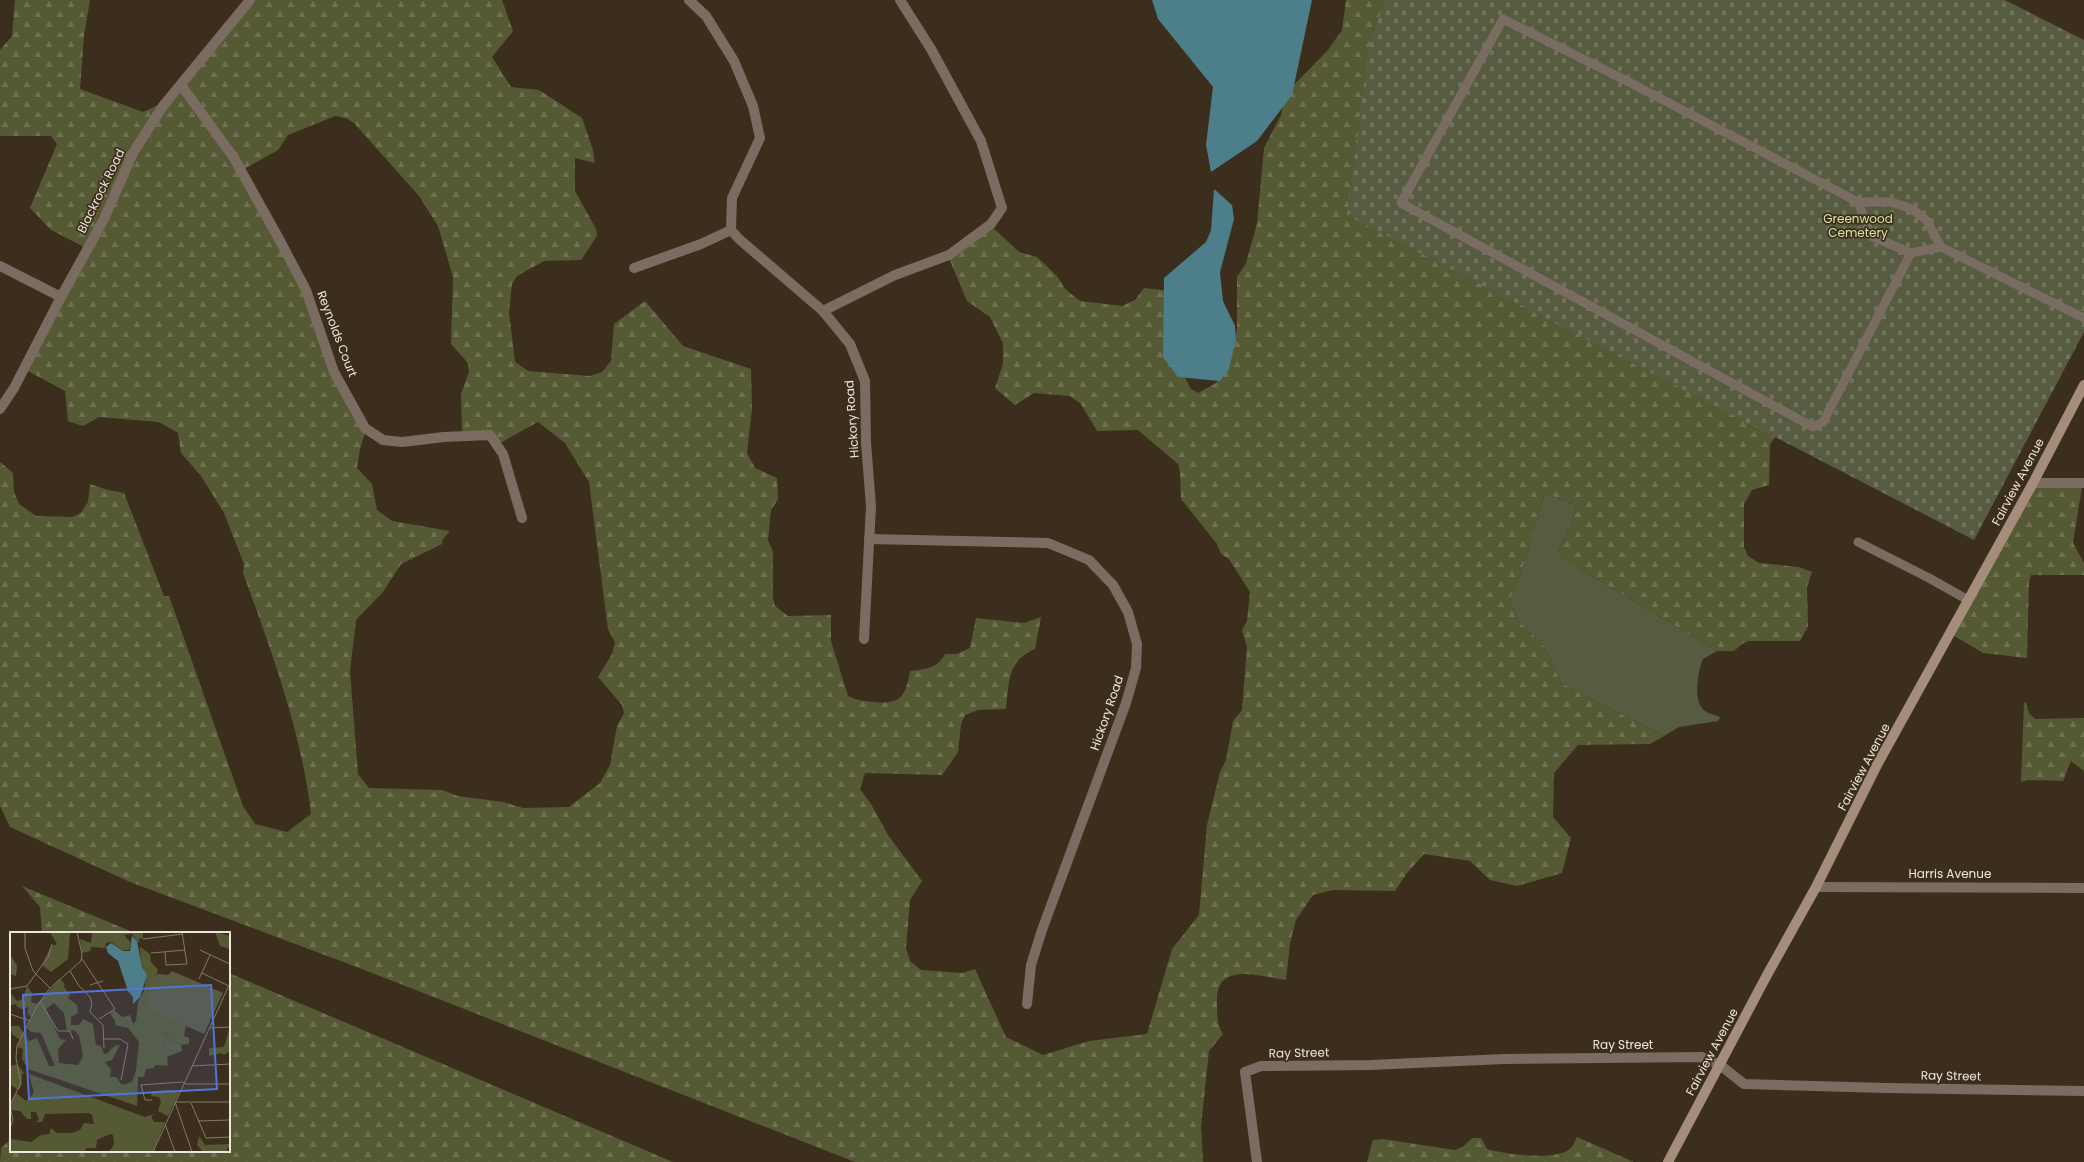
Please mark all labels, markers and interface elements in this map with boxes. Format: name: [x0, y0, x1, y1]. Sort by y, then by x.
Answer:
street label: Blackrock Road: [73, 146, 128, 236]
park label: Greenwood Cemetery: [1823, 210, 1893, 241]
street label: Reynolds Court: [313, 288, 362, 379]
street label: Hickory Road: [840, 380, 863, 459]
street label: Fairview Avenue: [1987, 435, 2048, 529]
street label: Hickory Road: [1086, 673, 1127, 753]
street label: Fairview Avenue: [1833, 720, 1894, 814]
street label: Harris Avenue: [1909, 865, 1991, 882]
inset map: [10, 932, 230, 1152]
street label: Fairview Avenue: [1681, 1005, 1742, 1099]
street label: Ray Street: [1593, 1036, 1653, 1053]
street label: Ray Street: [1269, 1043, 1329, 1062]
street label: Ray Street: [1921, 1066, 1981, 1085]

